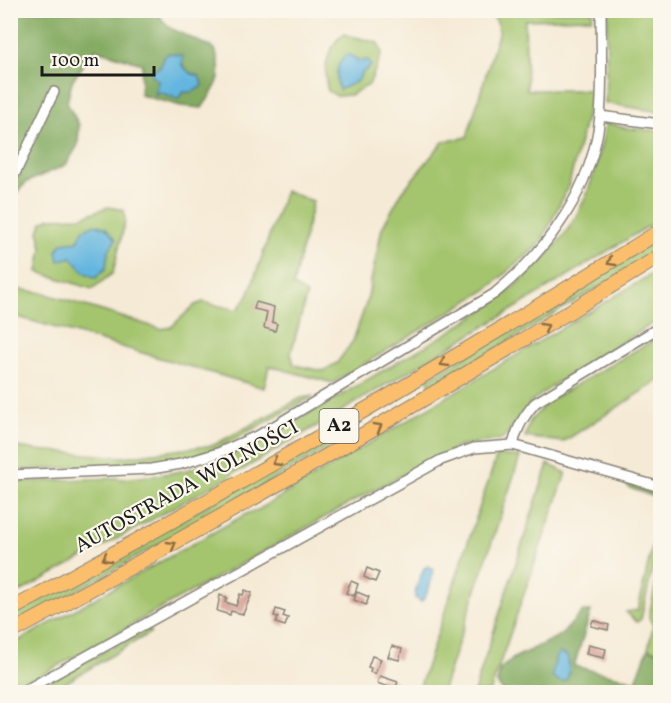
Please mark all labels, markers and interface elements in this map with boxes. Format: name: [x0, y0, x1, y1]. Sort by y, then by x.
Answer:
scale bar: [42, 39, 154, 77]
text: 100 m: [51, 49, 100, 74]
one-way arrow: [607, 255, 617, 267]
one-way arrow: [539, 322, 549, 334]
one-way arrow: [440, 356, 450, 368]
road number: A2: [320, 409, 358, 443]
street label: AUTOSTRADA WOLNOŚCI: [70, 413, 304, 561]
one-way arrow: [372, 423, 382, 434]
one-way arrow: [272, 455, 282, 466]
one-way arrow: [166, 541, 177, 552]
one-way arrow: [102, 551, 112, 562]

